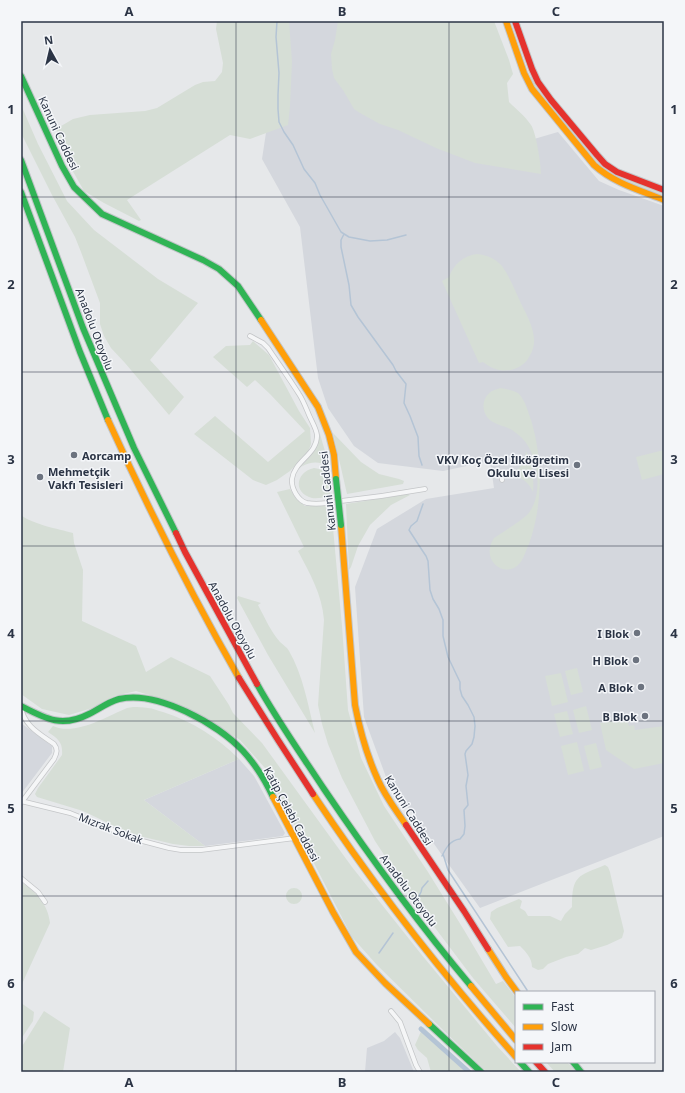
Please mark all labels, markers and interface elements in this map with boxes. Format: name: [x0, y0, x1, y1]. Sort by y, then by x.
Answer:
text: A: [125, 2, 134, 20]
text: B: [338, 2, 346, 20]
text: C: [552, 2, 560, 20]
north arrow: [30, 30, 70, 70]
text: N: [43, 32, 54, 48]
street label: Kanuni Caddesi: [35, 94, 83, 172]
text: 1: [7, 100, 15, 118]
text: 1: [670, 100, 678, 118]
text: 2: [7, 275, 15, 293]
text: 2: [670, 275, 678, 293]
street label: Anadolu Otoyolu: [72, 286, 118, 372]
place label: Aorcamp: [82, 448, 131, 463]
text: 3: [7, 450, 15, 468]
marker: Aorcamp: [69, 450, 79, 460]
street label: Kanuni Caddesi: [315, 450, 339, 532]
text: 3: [670, 450, 678, 468]
place label: VKV Koç Özel İlköğretim Okulu ve Lisesi: [437, 452, 569, 480]
marker: VKV Koç Özel İlköğretim Okulu ve Lisesi: [572, 460, 582, 470]
place label: Mehmetçik Vakfı Tesisleri: [48, 464, 123, 492]
marker: Mehmetçik Vakfı Tesisleri: [35, 472, 45, 482]
street label: Anadolu Otoyolu: [205, 578, 261, 662]
text: 4: [7, 624, 15, 642]
text: 4: [670, 624, 678, 642]
place label: I Blok: [598, 626, 629, 641]
marker: I Blok: [632, 628, 642, 638]
place label: H Blok: [592, 653, 628, 668]
marker: H Blok: [631, 655, 641, 665]
place label: A Blok: [598, 680, 633, 695]
marker: A Blok: [636, 682, 646, 692]
place label: B Blok: [603, 709, 637, 724]
marker: B Blok: [640, 711, 650, 721]
street label: Katip Çelebi Caddesi: [261, 764, 323, 864]
street label: Kanuni Caddesi: [381, 772, 437, 848]
text: 5: [7, 799, 15, 817]
text: 5: [670, 799, 678, 817]
street label: Mızrak Sokak: [77, 809, 145, 847]
street label: Anadolu Otoyolu: [377, 851, 441, 929]
text: 6: [7, 974, 15, 992]
text: 6: [670, 974, 678, 992]
legend: [515, 991, 655, 1063]
text: Fast: [551, 998, 575, 1015]
text: Slow: [551, 1018, 578, 1035]
text: Jam: [550, 1038, 572, 1055]
text: A: [125, 1073, 134, 1091]
text: B: [338, 1073, 346, 1091]
text: C: [552, 1073, 560, 1091]

